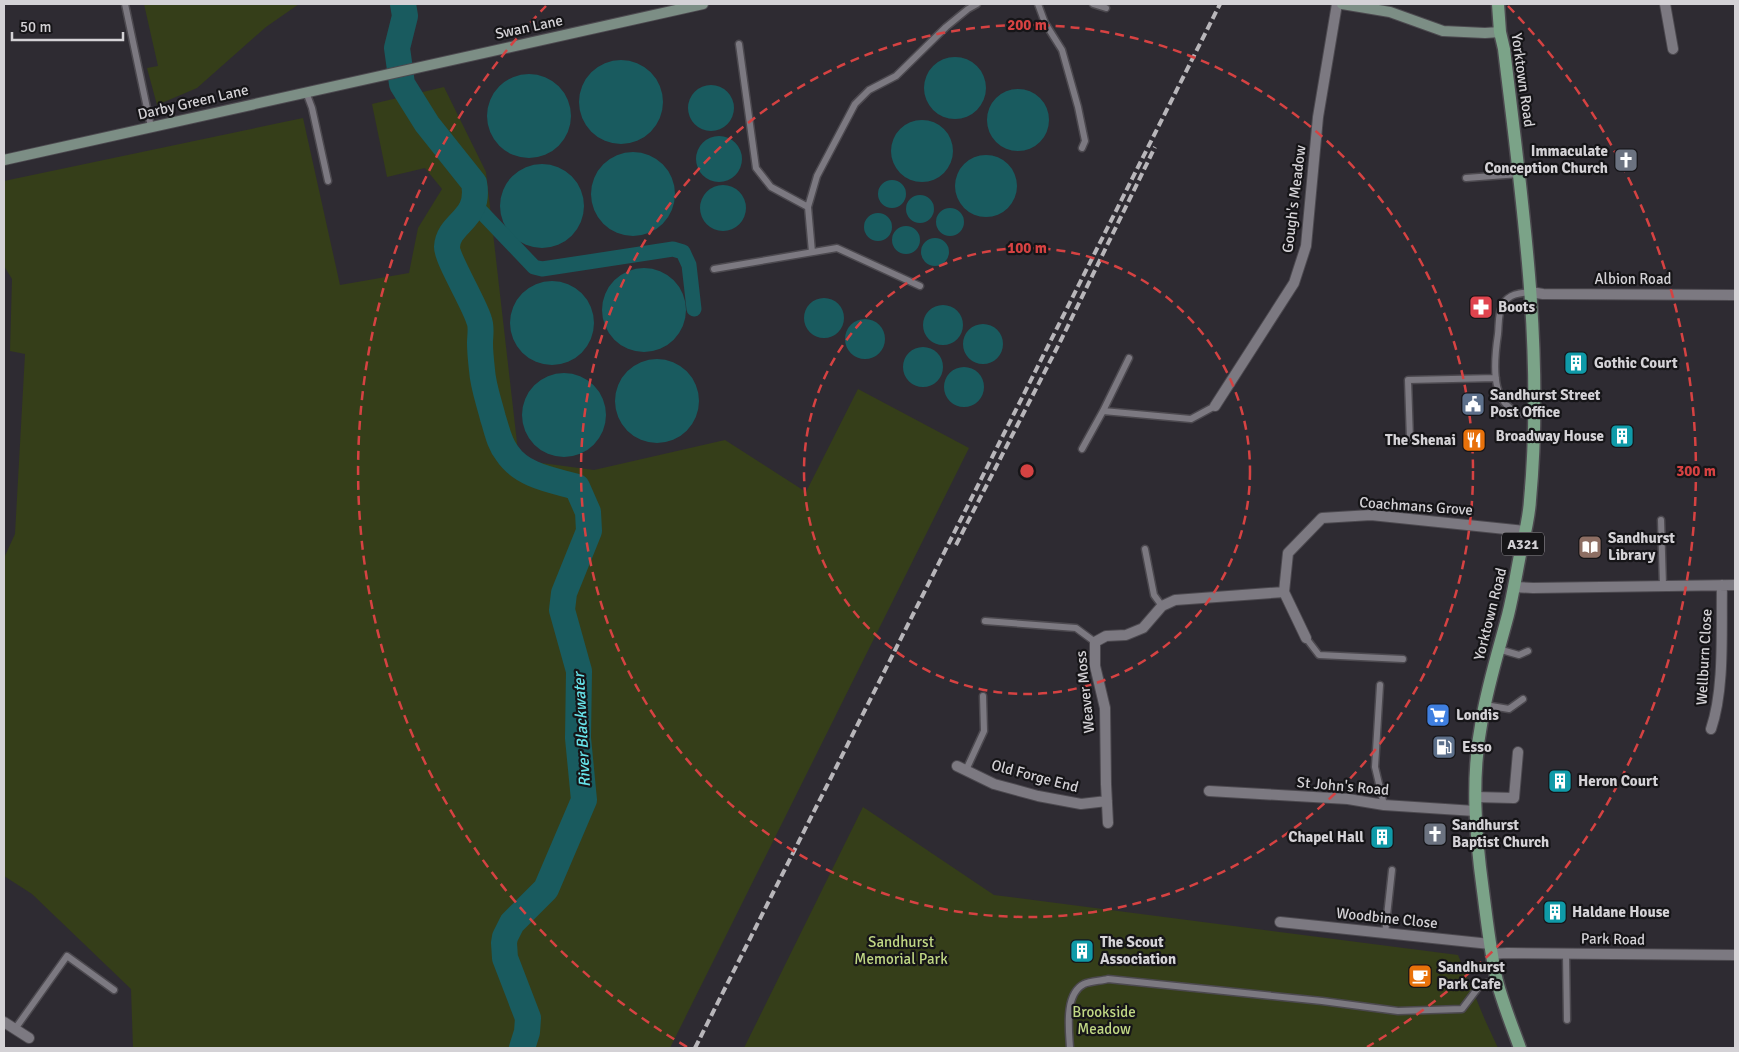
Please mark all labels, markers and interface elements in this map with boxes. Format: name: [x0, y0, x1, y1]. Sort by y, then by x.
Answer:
scale bar: [12, 10, 124, 42]
street label: Swan Lane: [493, 11, 565, 43]
text: 200 m: [1007, 16, 1047, 34]
text: 50 m: [20, 18, 51, 36]
street label: Yorktown Road: [1507, 32, 1539, 128]
street label: Darby Green Lane: [136, 80, 250, 124]
place label: Immaculate Conception Church: [1484, 142, 1608, 177]
street label: Gough's Meadow: [1278, 144, 1310, 254]
church icon: Immaculate Conception Church: [1613, 147, 1639, 173]
text: 100 m: [1007, 239, 1047, 257]
street label: Albion Road: [1595, 270, 1671, 288]
pharmacy icon: Boots: [1468, 294, 1494, 320]
place label: Boots: [1498, 298, 1535, 316]
building icon: Gothic Court: [1563, 350, 1589, 376]
place label: Gothic Court: [1594, 354, 1678, 372]
place label: Sandhurst Street Post Office: [1490, 386, 1601, 421]
public building icon: Sandhurst Street Post Office: [1460, 391, 1486, 417]
building icon: Broadway House: [1609, 423, 1635, 449]
restaurant icon: The Shenai: [1461, 427, 1487, 453]
place label: Broadway House: [1496, 427, 1604, 445]
place label: The Shenai: [1385, 431, 1456, 449]
centre of rings: [1018, 462, 1036, 480]
text: 300 m: [1676, 462, 1716, 480]
street label: Coachmans Grove: [1359, 493, 1473, 519]
place label: Sandhurst Library: [1608, 529, 1675, 564]
road number: A321: [1502, 532, 1544, 556]
library icon: Sandhurst Library: [1577, 534, 1603, 560]
street label: Yorktown Road: [1470, 566, 1510, 662]
street label: Wellburn Close: [1692, 608, 1716, 706]
street label: Weaver Moss: [1072, 649, 1098, 734]
water label: River Blackwater: [569, 670, 595, 788]
supermarket icon: Londis: [1425, 702, 1451, 728]
place label: Londis: [1456, 706, 1499, 724]
fuel station icon: Esso: [1431, 734, 1457, 760]
place label: Esso: [1462, 738, 1492, 756]
street label: Old Forge End: [990, 756, 1081, 796]
building icon: Heron Court: [1547, 768, 1573, 794]
place label: Heron Court: [1578, 772, 1658, 790]
street label: St John's Road: [1296, 773, 1390, 799]
place label: Sandhurst Baptist Church: [1452, 816, 1549, 851]
church icon: Sandhurst Baptist Church: [1422, 821, 1448, 847]
building icon: Chapel Hall: [1369, 824, 1395, 850]
place label: Chapel Hall: [1288, 828, 1364, 846]
building icon: Haldane House: [1542, 899, 1568, 925]
place label: Haldane House: [1572, 903, 1670, 921]
street label: Woodbine Close: [1335, 904, 1439, 932]
street label: Park Road: [1581, 929, 1645, 949]
park label: Sandhurst Memorial Park: [854, 933, 948, 968]
place label: The Scout Association: [1100, 933, 1176, 968]
building icon: The Scout Association: [1069, 938, 1095, 964]
place label: Sandhurst Park Cafe: [1438, 958, 1505, 993]
cafe icon: Sandhurst Park Cafe: [1407, 963, 1433, 989]
park label: Brookside Meadow: [1072, 1003, 1136, 1038]

